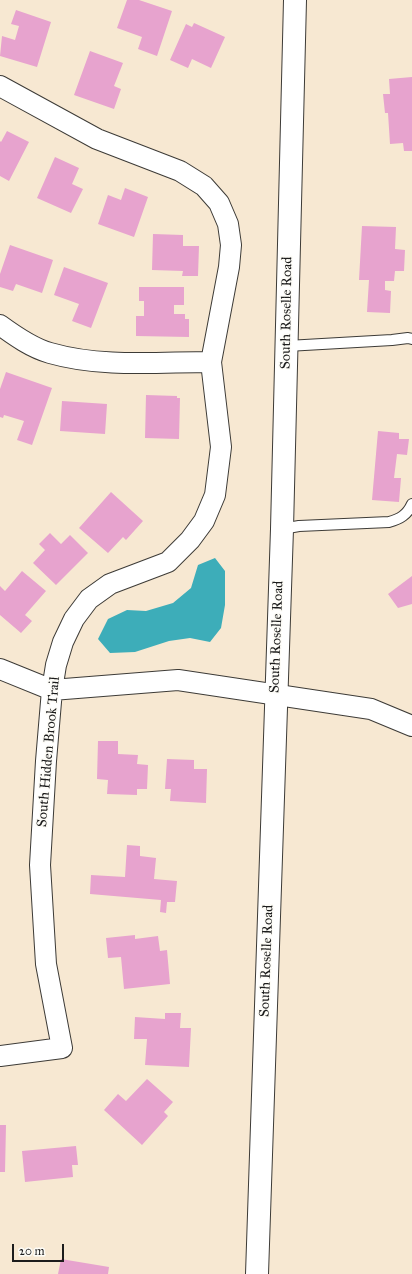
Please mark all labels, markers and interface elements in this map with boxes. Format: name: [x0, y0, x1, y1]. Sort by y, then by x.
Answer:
street label: South Roselle Road: [278, 257, 296, 369]
street label: South Roselle Road: [267, 581, 287, 693]
street label: South Hidden Brook Trail: [34, 676, 64, 828]
street label: South Roselle Road: [257, 905, 277, 1017]
scale bar: [14, 1236, 66, 1262]
text: 20 m: [19, 1244, 45, 1258]

